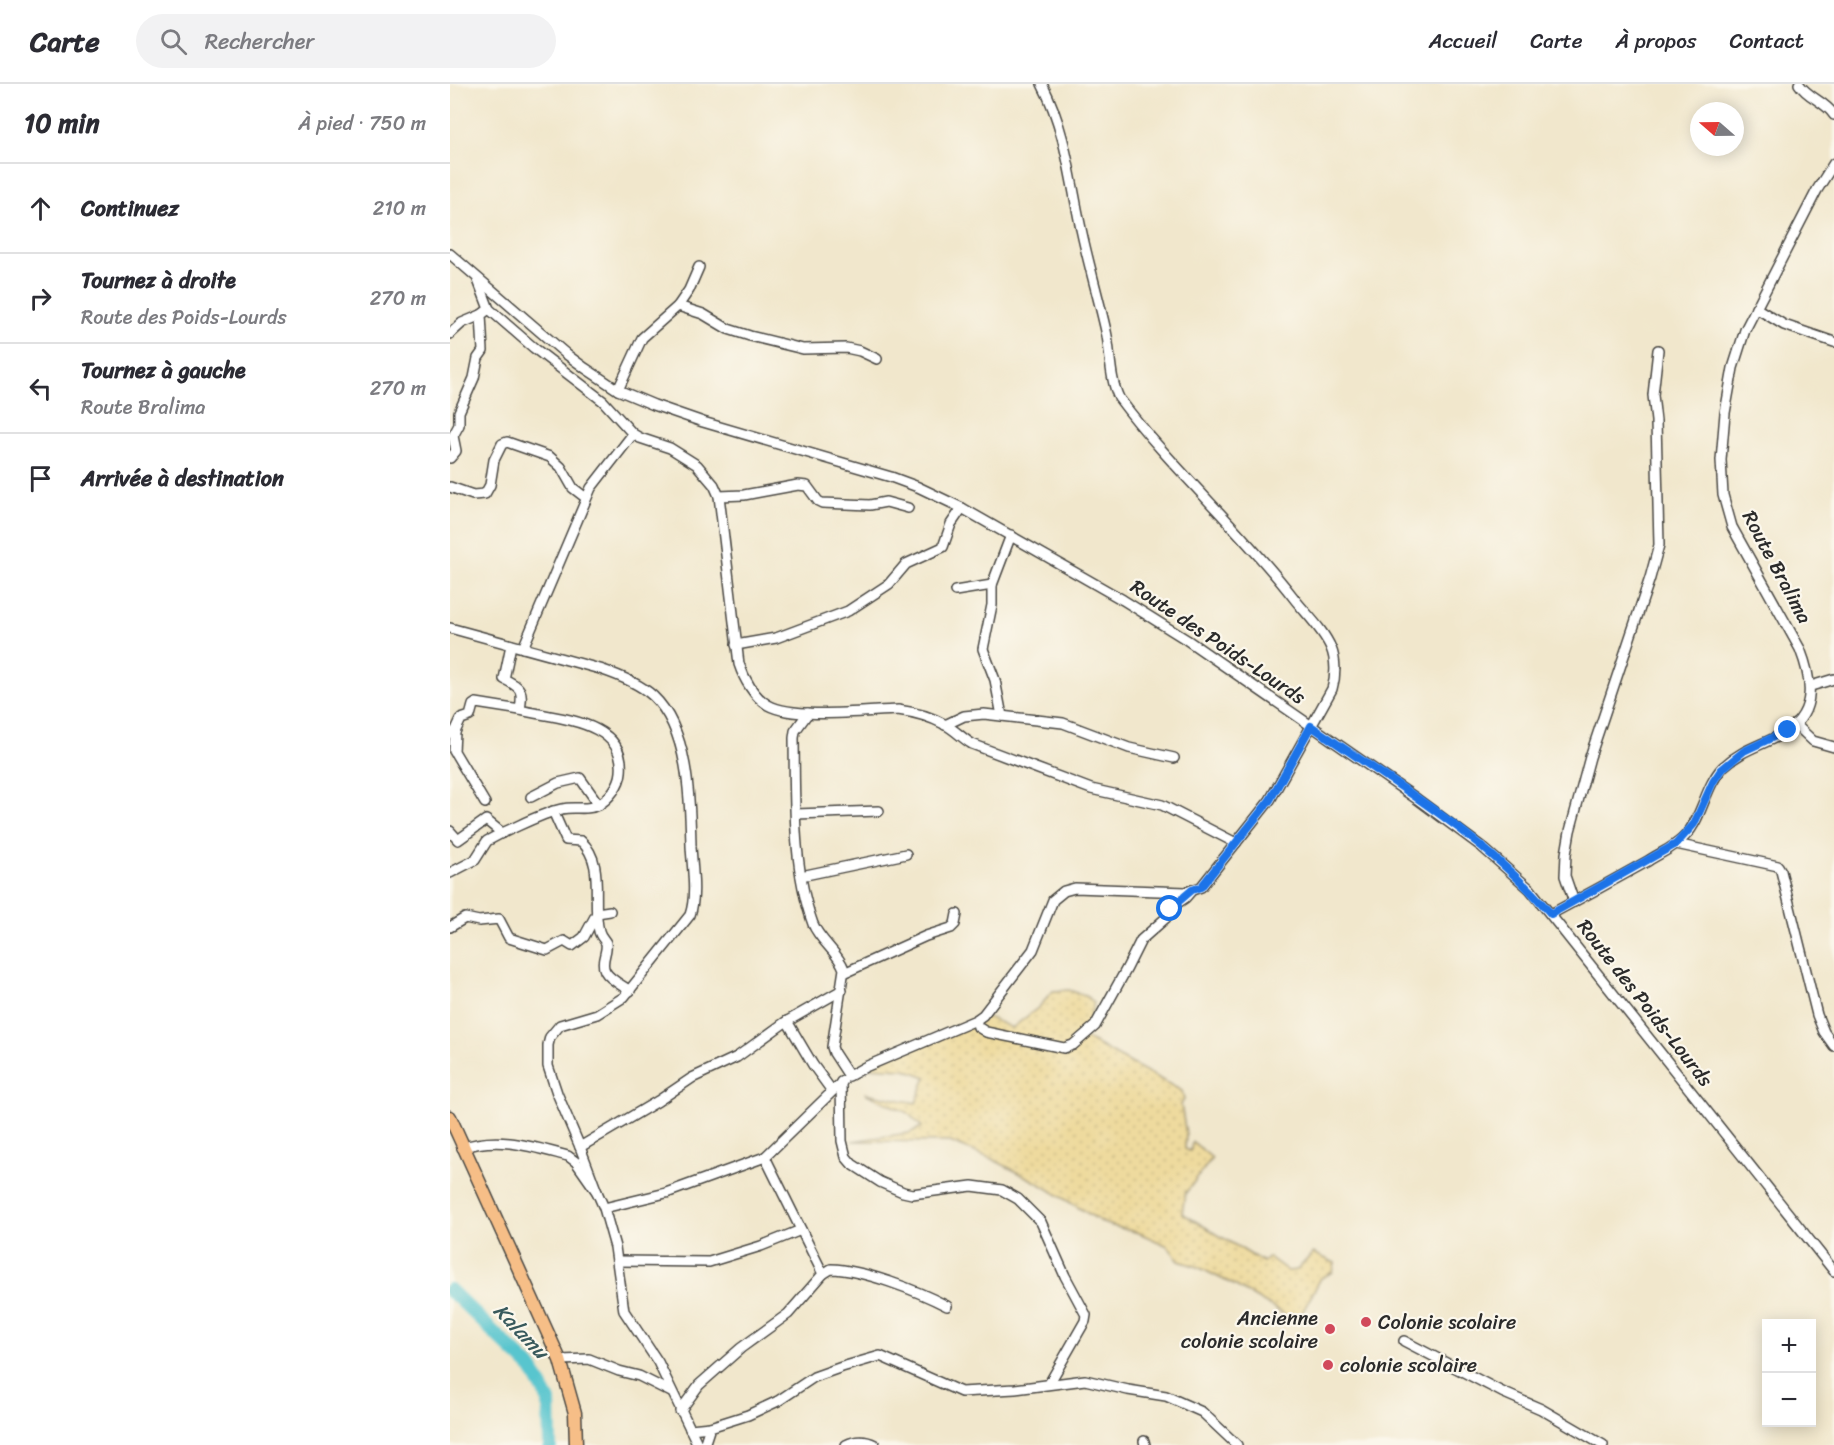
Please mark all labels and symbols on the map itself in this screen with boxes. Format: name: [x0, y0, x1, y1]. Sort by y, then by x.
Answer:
north arrow: [1690, 102, 1744, 156]
street label: Route Bralima: [1732, 504, 1822, 630]
street label: Route des Poids-Lourds: [1123, 570, 1314, 714]
route end: [1774, 716, 1800, 742]
route start: [1156, 895, 1182, 921]
street label: Route des Poids-Lourds: [1568, 911, 1723, 1095]
water label: Kalamu: [484, 1294, 560, 1370]
place label: Ancienne colonie scolaire: [1181, 1301, 1318, 1359]
place label: Colonie scolaire: [1378, 1305, 1516, 1340]
marker: Colonie scolaire: [1359, 1315, 1373, 1329]
marker: Ancienne colonie scolaire: [1323, 1322, 1337, 1336]
place label: colonie scolaire: [1340, 1348, 1477, 1383]
marker: colonie scolaire: [1321, 1358, 1335, 1372]

